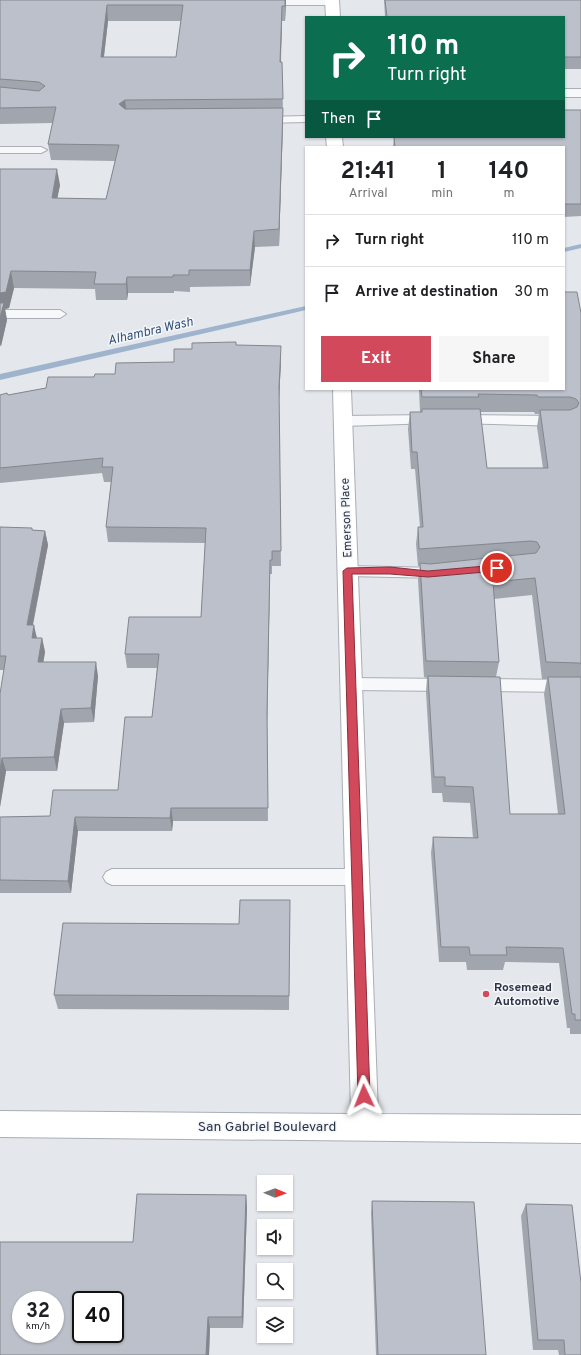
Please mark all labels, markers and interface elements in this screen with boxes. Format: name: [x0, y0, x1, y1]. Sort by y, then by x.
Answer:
text: 110 m: [387, 29, 459, 65]
icon: right: [321, 32, 373, 84]
text: Turn right: [387, 64, 467, 87]
icon: arrive: [363, 108, 385, 130]
text: Then: [321, 110, 355, 129]
text: 21:41: [341, 157, 396, 187]
text: 1: [437, 157, 447, 187]
text: 140: [489, 157, 529, 187]
text: Arrival: [349, 186, 388, 202]
text: min: [431, 186, 453, 202]
text: m: [503, 186, 514, 202]
icon: right: [321, 230, 343, 252]
text: Turn right: [355, 231, 424, 250]
text: 110 m: [512, 231, 549, 250]
icon: arrive: [321, 282, 343, 304]
text: Arrive at destination: [355, 283, 498, 302]
text: 30 m: [514, 283, 549, 302]
water label: Alhambra Wash: [106, 314, 195, 350]
button: Exit: [321, 336, 431, 382]
button: Share: [439, 336, 549, 382]
street label: Emerson Place: [338, 478, 356, 558]
pin: [480, 551, 514, 585]
icon: arrive: [486, 557, 508, 579]
place label: Rosemead Automotive: [494, 980, 560, 1010]
marker: Rosemead Automotive: [481, 989, 491, 999]
position arrow: [343, 1075, 385, 1117]
street label: San Gabriel Boulevard: [198, 1119, 336, 1136]
north arrow: [257, 1175, 293, 1211]
map controls: [257, 1175, 293, 1343]
button: sound: [257, 1219, 293, 1255]
button: search: [257, 1263, 293, 1299]
speed limit sign: 40: [72, 1291, 124, 1343]
text: 32: [26, 1299, 50, 1325]
button: layers: [257, 1307, 293, 1343]
text: km/h: [26, 1320, 50, 1333]

